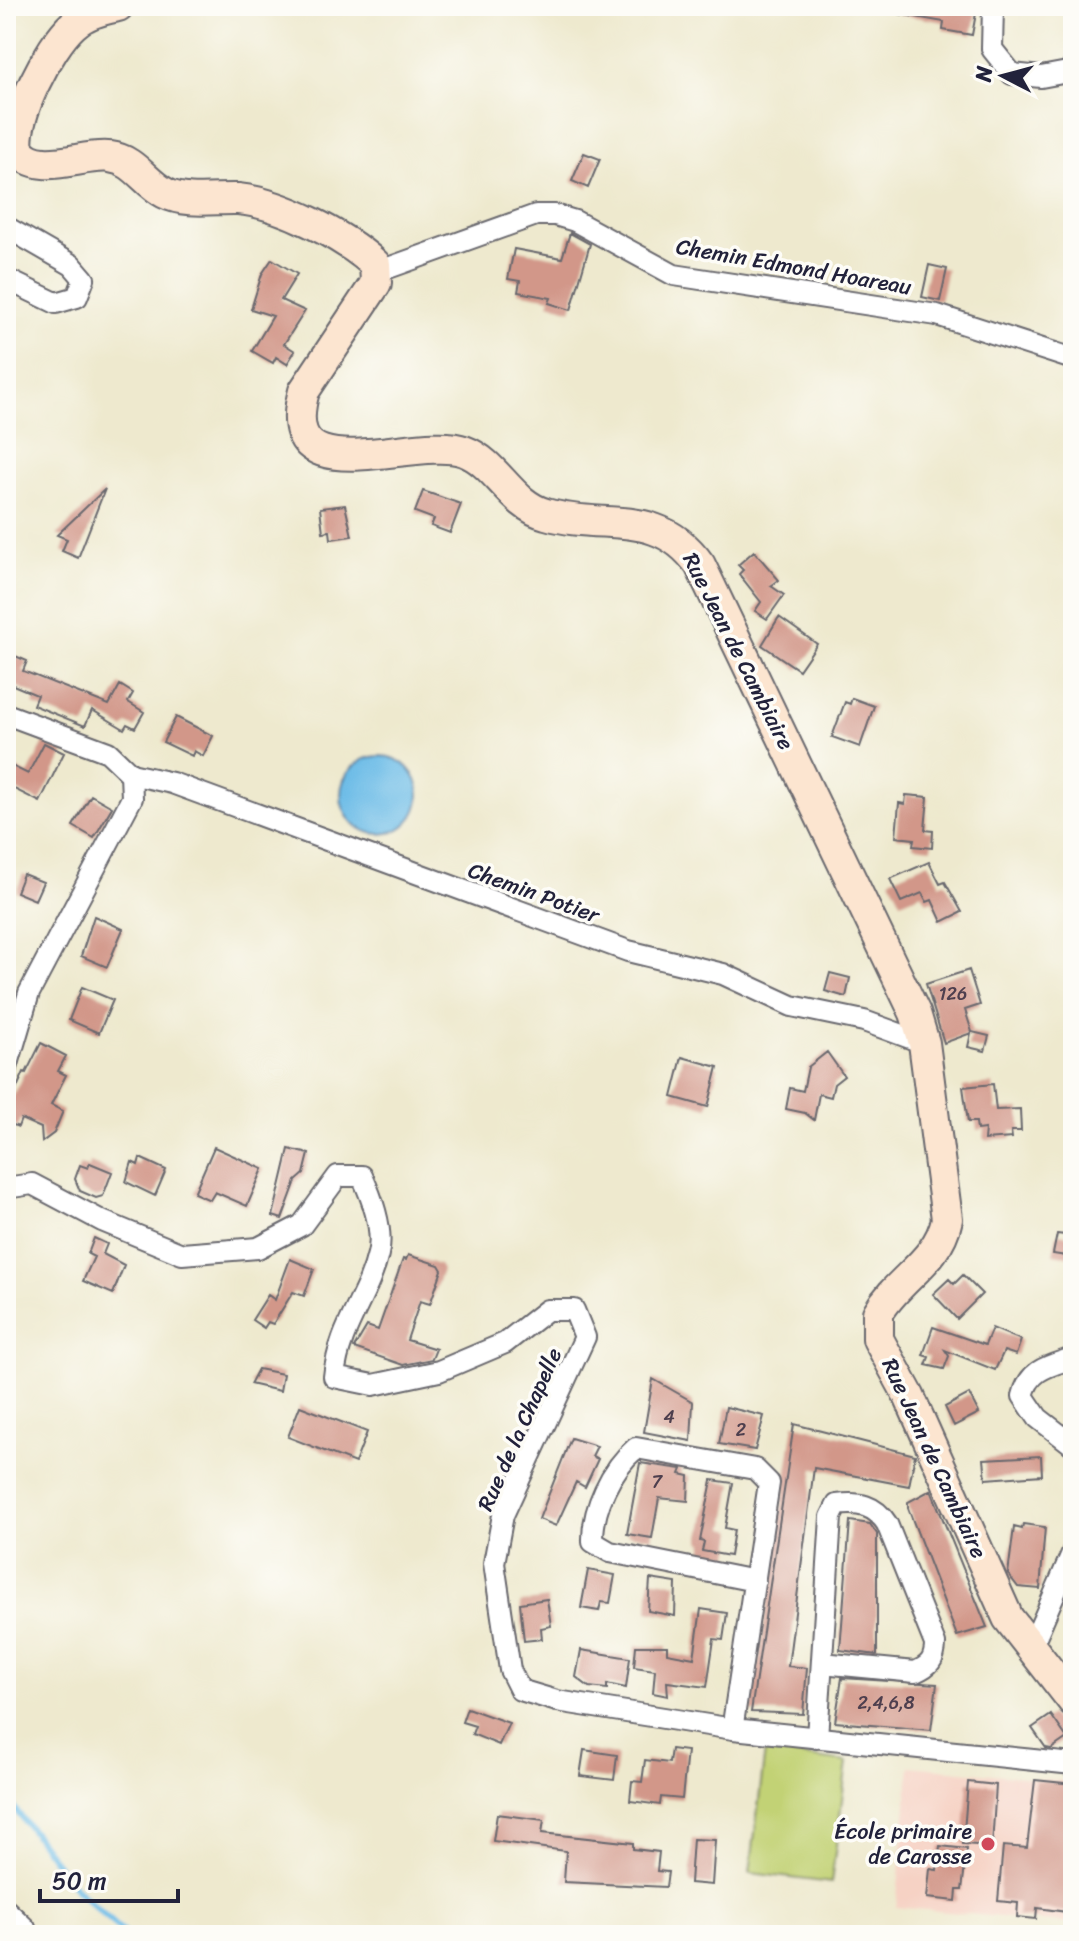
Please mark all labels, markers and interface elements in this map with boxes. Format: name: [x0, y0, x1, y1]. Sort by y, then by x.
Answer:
north arrow: [963, 36, 1043, 116]
text: N: [963, 64, 1004, 85]
street label: Chemin Edmond Hoareau: [673, 227, 915, 306]
street label: Rue Jean de Cambiaire: [672, 545, 805, 757]
street label: Chemin Potier: [463, 851, 607, 935]
house number: 126: [939, 978, 967, 1010]
street label: Rue de la Chapelle: [466, 1341, 573, 1517]
street label: Rue Jean de Cambiaire: [871, 1351, 998, 1565]
house number: 4: [663, 1401, 675, 1433]
house number: 2: [736, 1414, 746, 1446]
house number: 7: [652, 1466, 664, 1498]
house number: 2,4,6,8: [857, 1687, 915, 1719]
place label: École primaire de Carosse: [834, 1812, 972, 1876]
marker: École primaire de Carosse: [979, 1835, 997, 1853]
scale bar: [40, 1853, 178, 1903]
text: 50 m: [52, 1860, 107, 1902]

